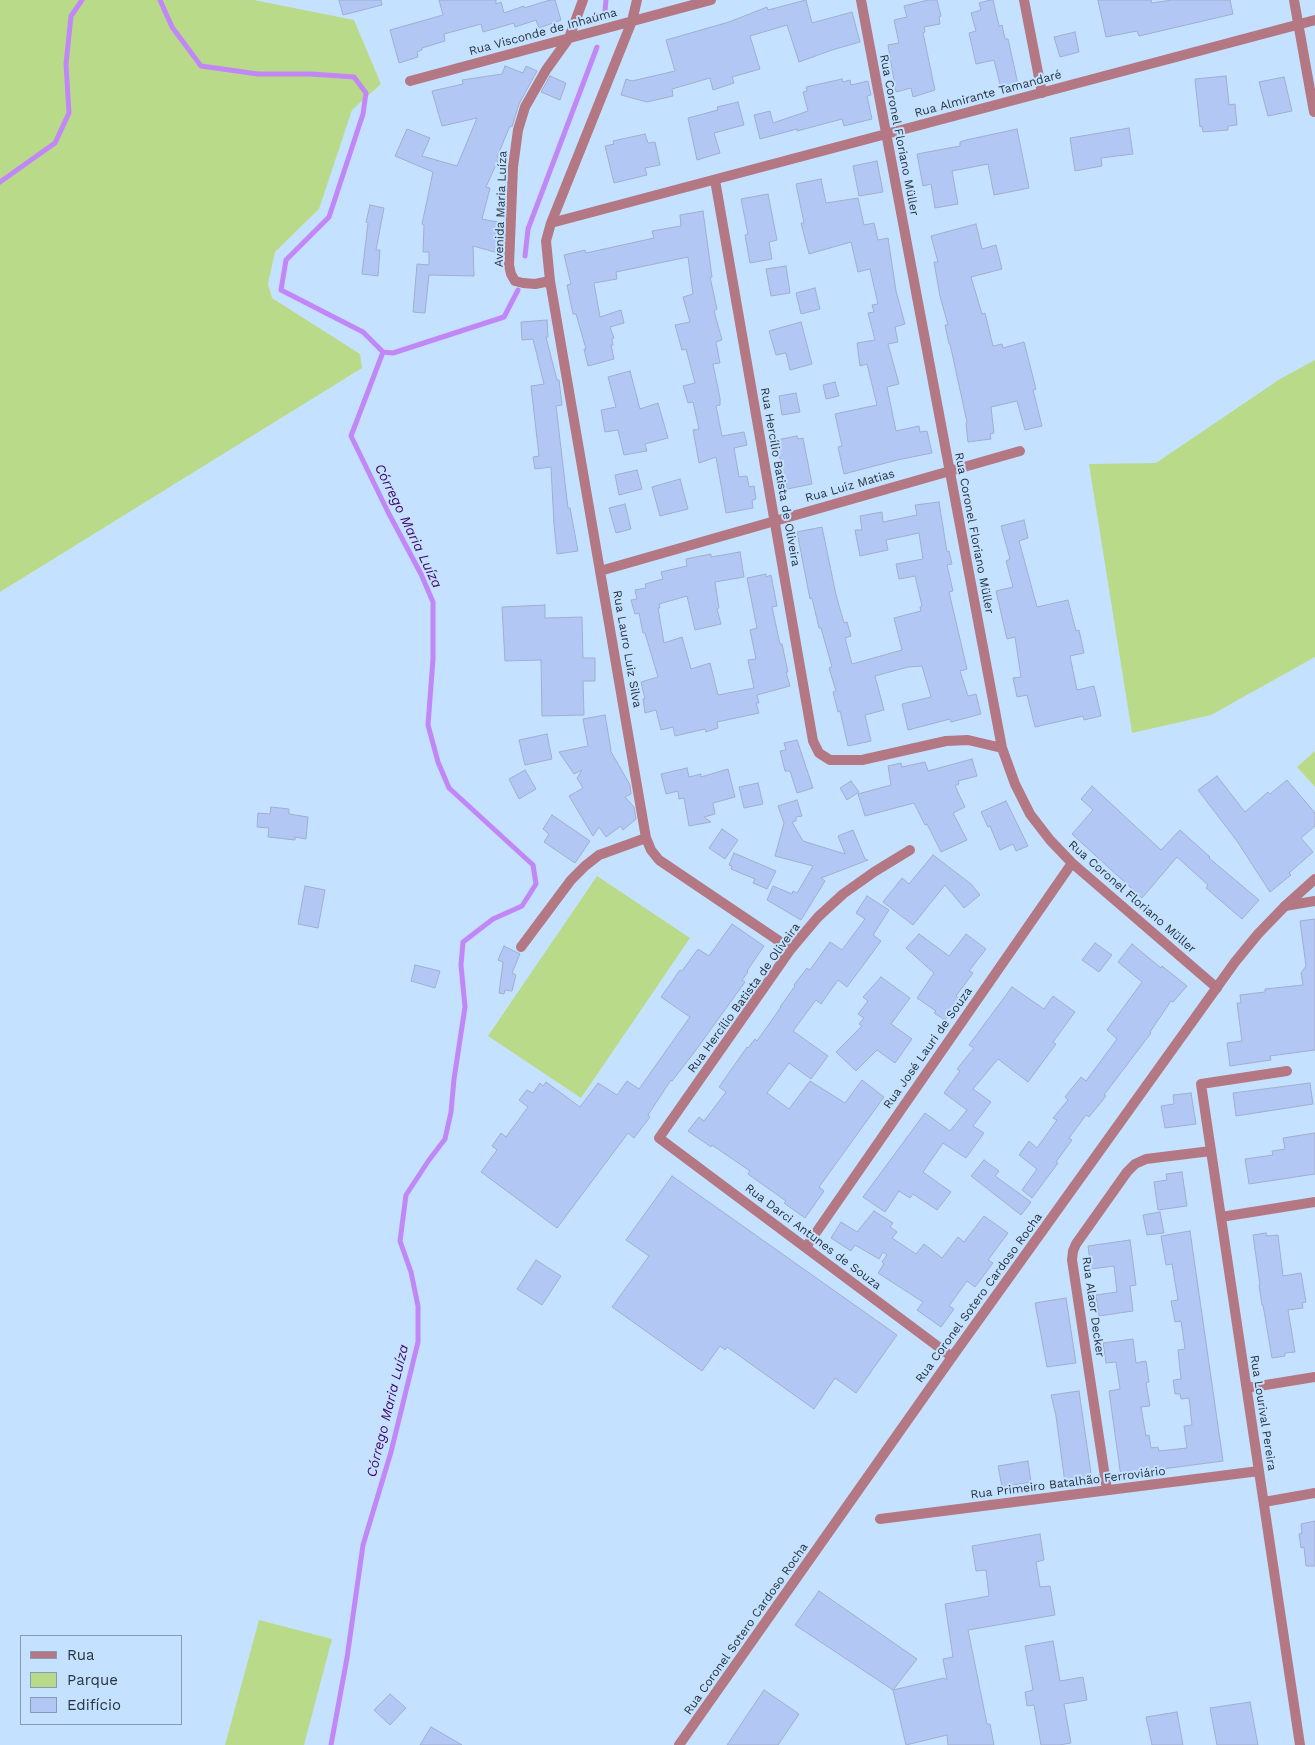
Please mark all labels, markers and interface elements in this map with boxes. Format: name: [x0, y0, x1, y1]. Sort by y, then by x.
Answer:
street label: Rua Visconde de Inhaúma: [467, 5, 619, 59]
street label: Rua Coronel Floriano Müller: [876, 53, 922, 217]
street label: Rua Almirante Tamandaré: [913, 67, 1063, 121]
street label: Avenida Maria Luíza: [492, 151, 510, 267]
street label: Rua Hercílio Batista de Oliveira: [757, 386, 803, 568]
street label: Rua Coronel Floriano Müller: [951, 451, 997, 615]
water label: Córrego Maria Luíza: [371, 461, 445, 591]
street label: Rua Luiz Matias: [804, 466, 896, 506]
street label: Rua Lauro Luiz Silva: [610, 589, 644, 709]
street label: Rua Coronel Floriano Müller: [1065, 838, 1199, 956]
street label: Rua Hercílio Batista de Oliveira: [685, 920, 803, 1076]
street label: Rua José Lauri de Souza: [881, 984, 975, 1112]
street label: Rua Darci Antunes de Souza: [742, 1181, 884, 1293]
street label: Rua Coronel Sotero Cardoso Rocha: [913, 1210, 1045, 1386]
street label: Rua Alaor Decker: [1079, 1256, 1107, 1358]
water label: Córrego Maria Luíza: [363, 1343, 413, 1479]
street label: Rua Lourival Pereira: [1247, 1354, 1279, 1472]
street label: Rua Primeiro Batalhão Ferroviário: [970, 1464, 1166, 1502]
street label: Rua Coronel Sotero Cardoso Rocha: [681, 1540, 811, 1718]
legend: [20, 1635, 182, 1725]
text: Rua: [67, 1646, 95, 1664]
text: Parque: [67, 1671, 118, 1689]
text: Edifício: [67, 1696, 121, 1714]

